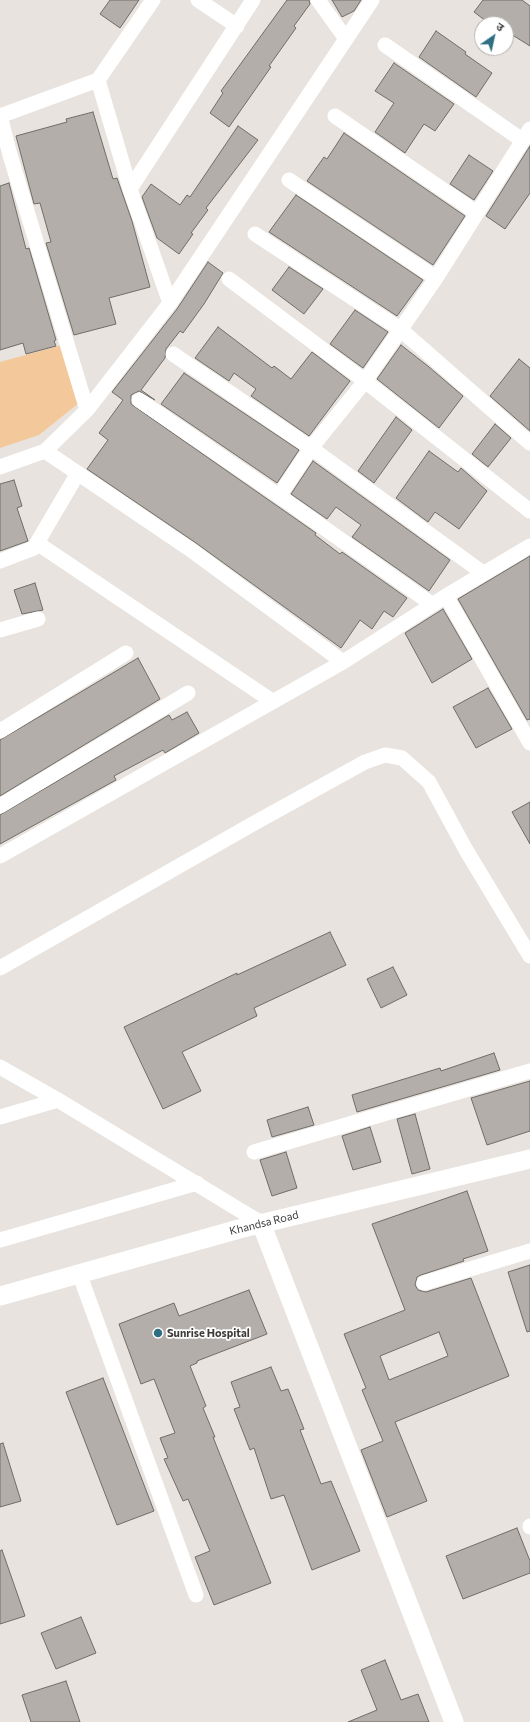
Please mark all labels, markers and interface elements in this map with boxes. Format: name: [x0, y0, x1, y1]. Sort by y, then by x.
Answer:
north arrow: [474, 16, 514, 56]
text: उ: [494, 19, 507, 34]
street label: Khandsa Road: [228, 1208, 300, 1238]
place label: Sunrise Hospital: [167, 1326, 250, 1340]
marker: Sunrise Hospital: [152, 1327, 164, 1339]

